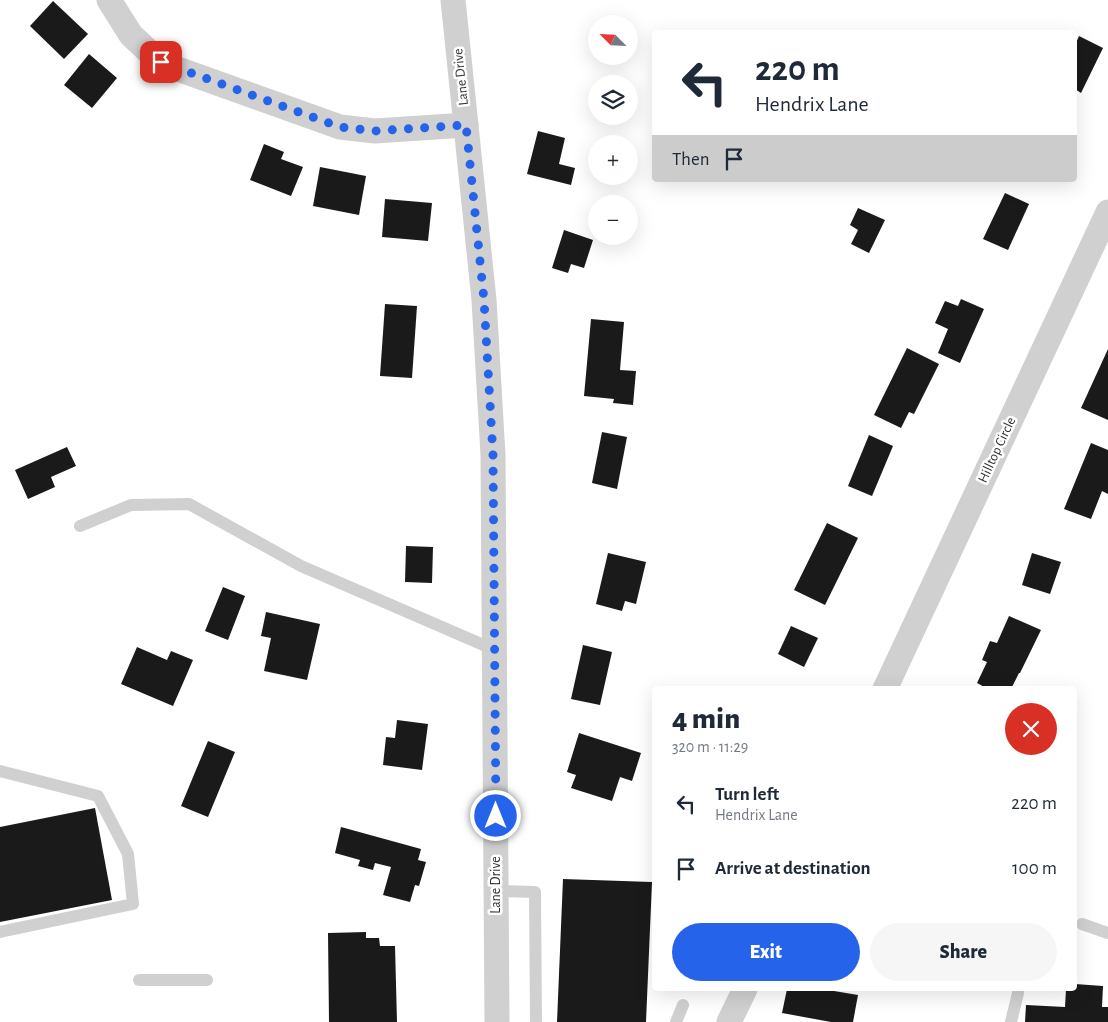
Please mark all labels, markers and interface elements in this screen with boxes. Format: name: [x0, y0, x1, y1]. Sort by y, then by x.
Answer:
north arrow: [588, 15, 638, 65]
map controls: [588, 15, 638, 245]
pin: [140, 41, 182, 83]
icon: arrive: [147, 48, 175, 76]
street label: Lane Drive: [451, 48, 471, 106]
icon: left: [672, 50, 737, 115]
text: 220 m: [755, 52, 840, 87]
button: layers: [588, 75, 638, 125]
text: Hendrix Lane: [755, 93, 869, 115]
button: +: [588, 135, 638, 185]
icon: arrive: [720, 145, 748, 173]
text: Then: [672, 150, 710, 169]
button: −: [588, 195, 638, 245]
street label: Hilltop Circle: [976, 415, 1018, 485]
button: close: [1005, 703, 1057, 755]
text: 4 min: [672, 704, 740, 734]
text: 320 m · 11:29: [672, 739, 748, 755]
text: Turn left: [715, 785, 779, 804]
position arrow: [469, 789, 521, 841]
icon: left: [672, 790, 700, 818]
text: 220 m: [1011, 794, 1057, 813]
text: Hendrix Lane: [715, 807, 798, 823]
icon: arrive: [672, 855, 700, 883]
street label: Lane Drive: [489, 856, 503, 914]
text: Arrive at destination: [715, 859, 871, 878]
text: 100 m: [1012, 859, 1057, 878]
button: Exit: [672, 923, 860, 981]
button: Share: [870, 923, 1057, 981]

